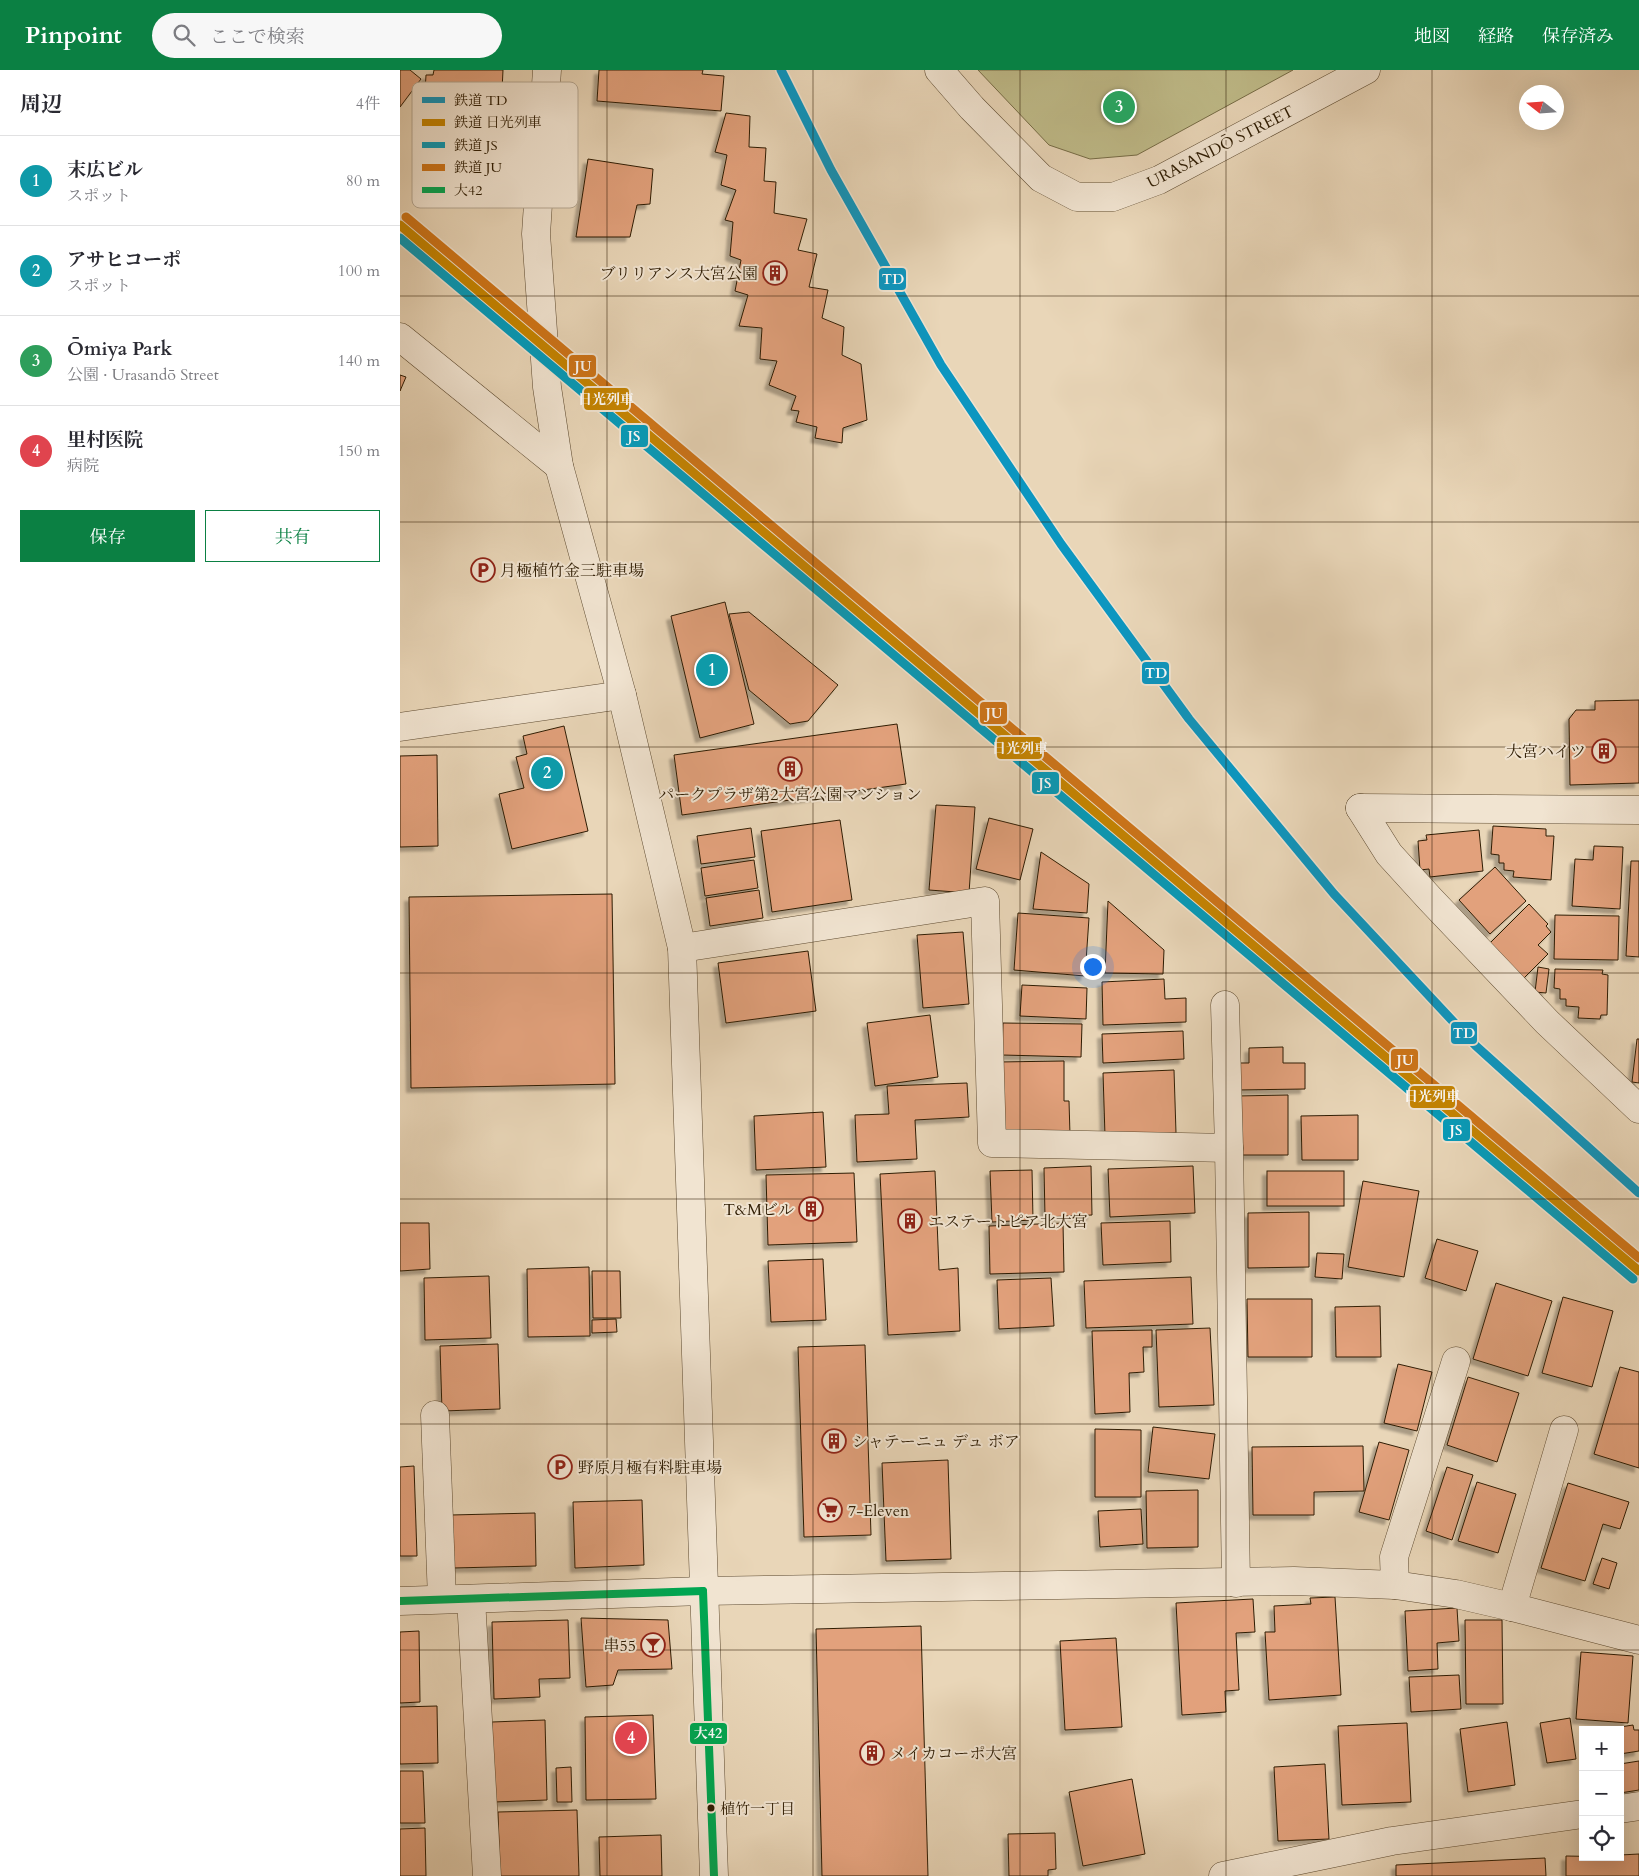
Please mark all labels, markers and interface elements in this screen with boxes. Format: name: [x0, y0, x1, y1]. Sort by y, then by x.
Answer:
search box: [152, 13, 502, 58]
text: Pinpoint: [25, 19, 122, 52]
icon: search: [170, 21, 198, 49]
text: ここで検索: [210, 24, 305, 50]
text: 地図: [1414, 24, 1450, 49]
text: 経路: [1478, 24, 1514, 49]
text: 保存済み: [1542, 24, 1614, 49]
legend: [412, 82, 578, 208]
north arrow: [1519, 85, 1564, 130]
pin: 3: [1103, 88, 1135, 126]
text: 周辺: [20, 90, 62, 119]
text: 鉄道 TD: [454, 91, 507, 110]
text: 4件: [356, 93, 380, 115]
street label: URASANDŌ STREET: [1143, 100, 1298, 193]
text: 鉄道 日光列車: [454, 113, 542, 132]
text: 鉄道 JS: [454, 136, 498, 155]
text: 末広ビル: [67, 157, 143, 183]
text: 鉄道 JU: [454, 158, 502, 177]
text: 1: [32, 170, 40, 192]
text: 80 m: [346, 170, 380, 192]
text: 大42: [454, 181, 482, 200]
text: スポット: [67, 185, 131, 207]
text: アサヒコーポ: [67, 247, 181, 273]
text: 2: [32, 260, 40, 282]
text: 100 m: [338, 260, 380, 282]
building icon: ブリリアンス大宮公園: [762, 260, 788, 286]
place label: ブリリアンス大宮公園: [600, 263, 758, 285]
line badge: TD: [878, 267, 907, 291]
text: TD: [882, 270, 904, 289]
text: スポット: [67, 275, 131, 297]
text: Ōmiya Park: [67, 336, 172, 362]
text: 3: [32, 350, 40, 372]
text: 140 m: [338, 350, 380, 372]
line badge: JU: [568, 354, 597, 378]
text: JU: [573, 357, 592, 376]
text: 公園 · Urasandō Street: [67, 364, 219, 386]
line badge: 日光列車: [583, 387, 630, 411]
text: 日光列車: [578, 390, 634, 409]
line badge: JS: [620, 424, 649, 448]
text: 里村医院: [67, 427, 143, 453]
text: JS: [626, 427, 640, 446]
text: 4: [32, 440, 40, 462]
text: 150 m: [338, 440, 380, 462]
text: 病院: [67, 455, 99, 477]
button: 保存: [20, 510, 195, 562]
button: 共有: [205, 510, 380, 562]
parking icon: 月極植竹金三駐車場: [470, 557, 496, 583]
place label: 月極植竹金三駐車場: [500, 560, 644, 582]
pin: 1: [696, 651, 728, 689]
line badge: TD: [1141, 661, 1170, 685]
text: TD: [1145, 664, 1167, 683]
line badge: JU: [979, 701, 1008, 725]
text: JU: [984, 704, 1003, 723]
line badge: 日光列車: [996, 736, 1043, 760]
building icon: 大宮ハイツ: [1591, 738, 1617, 764]
text: 日光列車: [992, 739, 1048, 758]
place label: 大宮ハイツ: [1506, 741, 1586, 763]
pin: 2: [531, 754, 563, 792]
building icon: パークプラザ第2大宮公園マンション: [777, 756, 803, 782]
line badge: JS: [1031, 771, 1060, 795]
text: JS: [1037, 774, 1051, 793]
place label: パークプラザ第2大宮公園マンション: [658, 784, 922, 806]
your location: [1080, 954, 1106, 980]
line badge: TD: [1450, 1021, 1478, 1045]
text: TD: [1453, 1024, 1475, 1043]
line badge: JU: [1390, 1048, 1419, 1072]
text: JU: [1395, 1051, 1414, 1070]
line badge: 日光列車: [1409, 1085, 1456, 1109]
text: 日光列車: [1404, 1087, 1460, 1106]
line badge: JS: [1442, 1118, 1471, 1142]
text: JS: [1448, 1121, 1462, 1140]
building icon: T&Mビル: [798, 1196, 824, 1222]
place label: T&Mビル: [723, 1199, 794, 1221]
building icon: エステートピア北大宮: [897, 1208, 923, 1234]
place label: エステートピア北大宮: [928, 1211, 1088, 1233]
building icon: シャテーニュ デュ ボア: [821, 1428, 847, 1454]
place label: シャテーニュ デュ ボア: [852, 1431, 1020, 1453]
parking icon: 野原月極有料駐車場: [547, 1454, 573, 1480]
place label: 野原月極有料駐車場: [578, 1457, 722, 1479]
supermarket icon: 7-Eleven: [817, 1497, 843, 1523]
place label: 7-Eleven: [848, 1500, 909, 1522]
bar icon: 串55: [640, 1632, 666, 1658]
place label: 串55: [604, 1635, 636, 1657]
pin: 4: [615, 1719, 647, 1757]
line badge: 大42: [689, 1722, 728, 1745]
text: 大42: [694, 1724, 722, 1743]
map controls: [1579, 1726, 1624, 1861]
button: +: [1579, 1726, 1624, 1771]
building icon: メイカコーポ大宮: [859, 1740, 885, 1766]
place label: メイカコーポ大宮: [890, 1743, 1017, 1765]
button: −: [1579, 1771, 1624, 1816]
place label: 植竹一丁目: [720, 1799, 795, 1819]
marker: 植竹一丁目: [706, 1803, 716, 1813]
button: locate: [1579, 1816, 1624, 1861]

